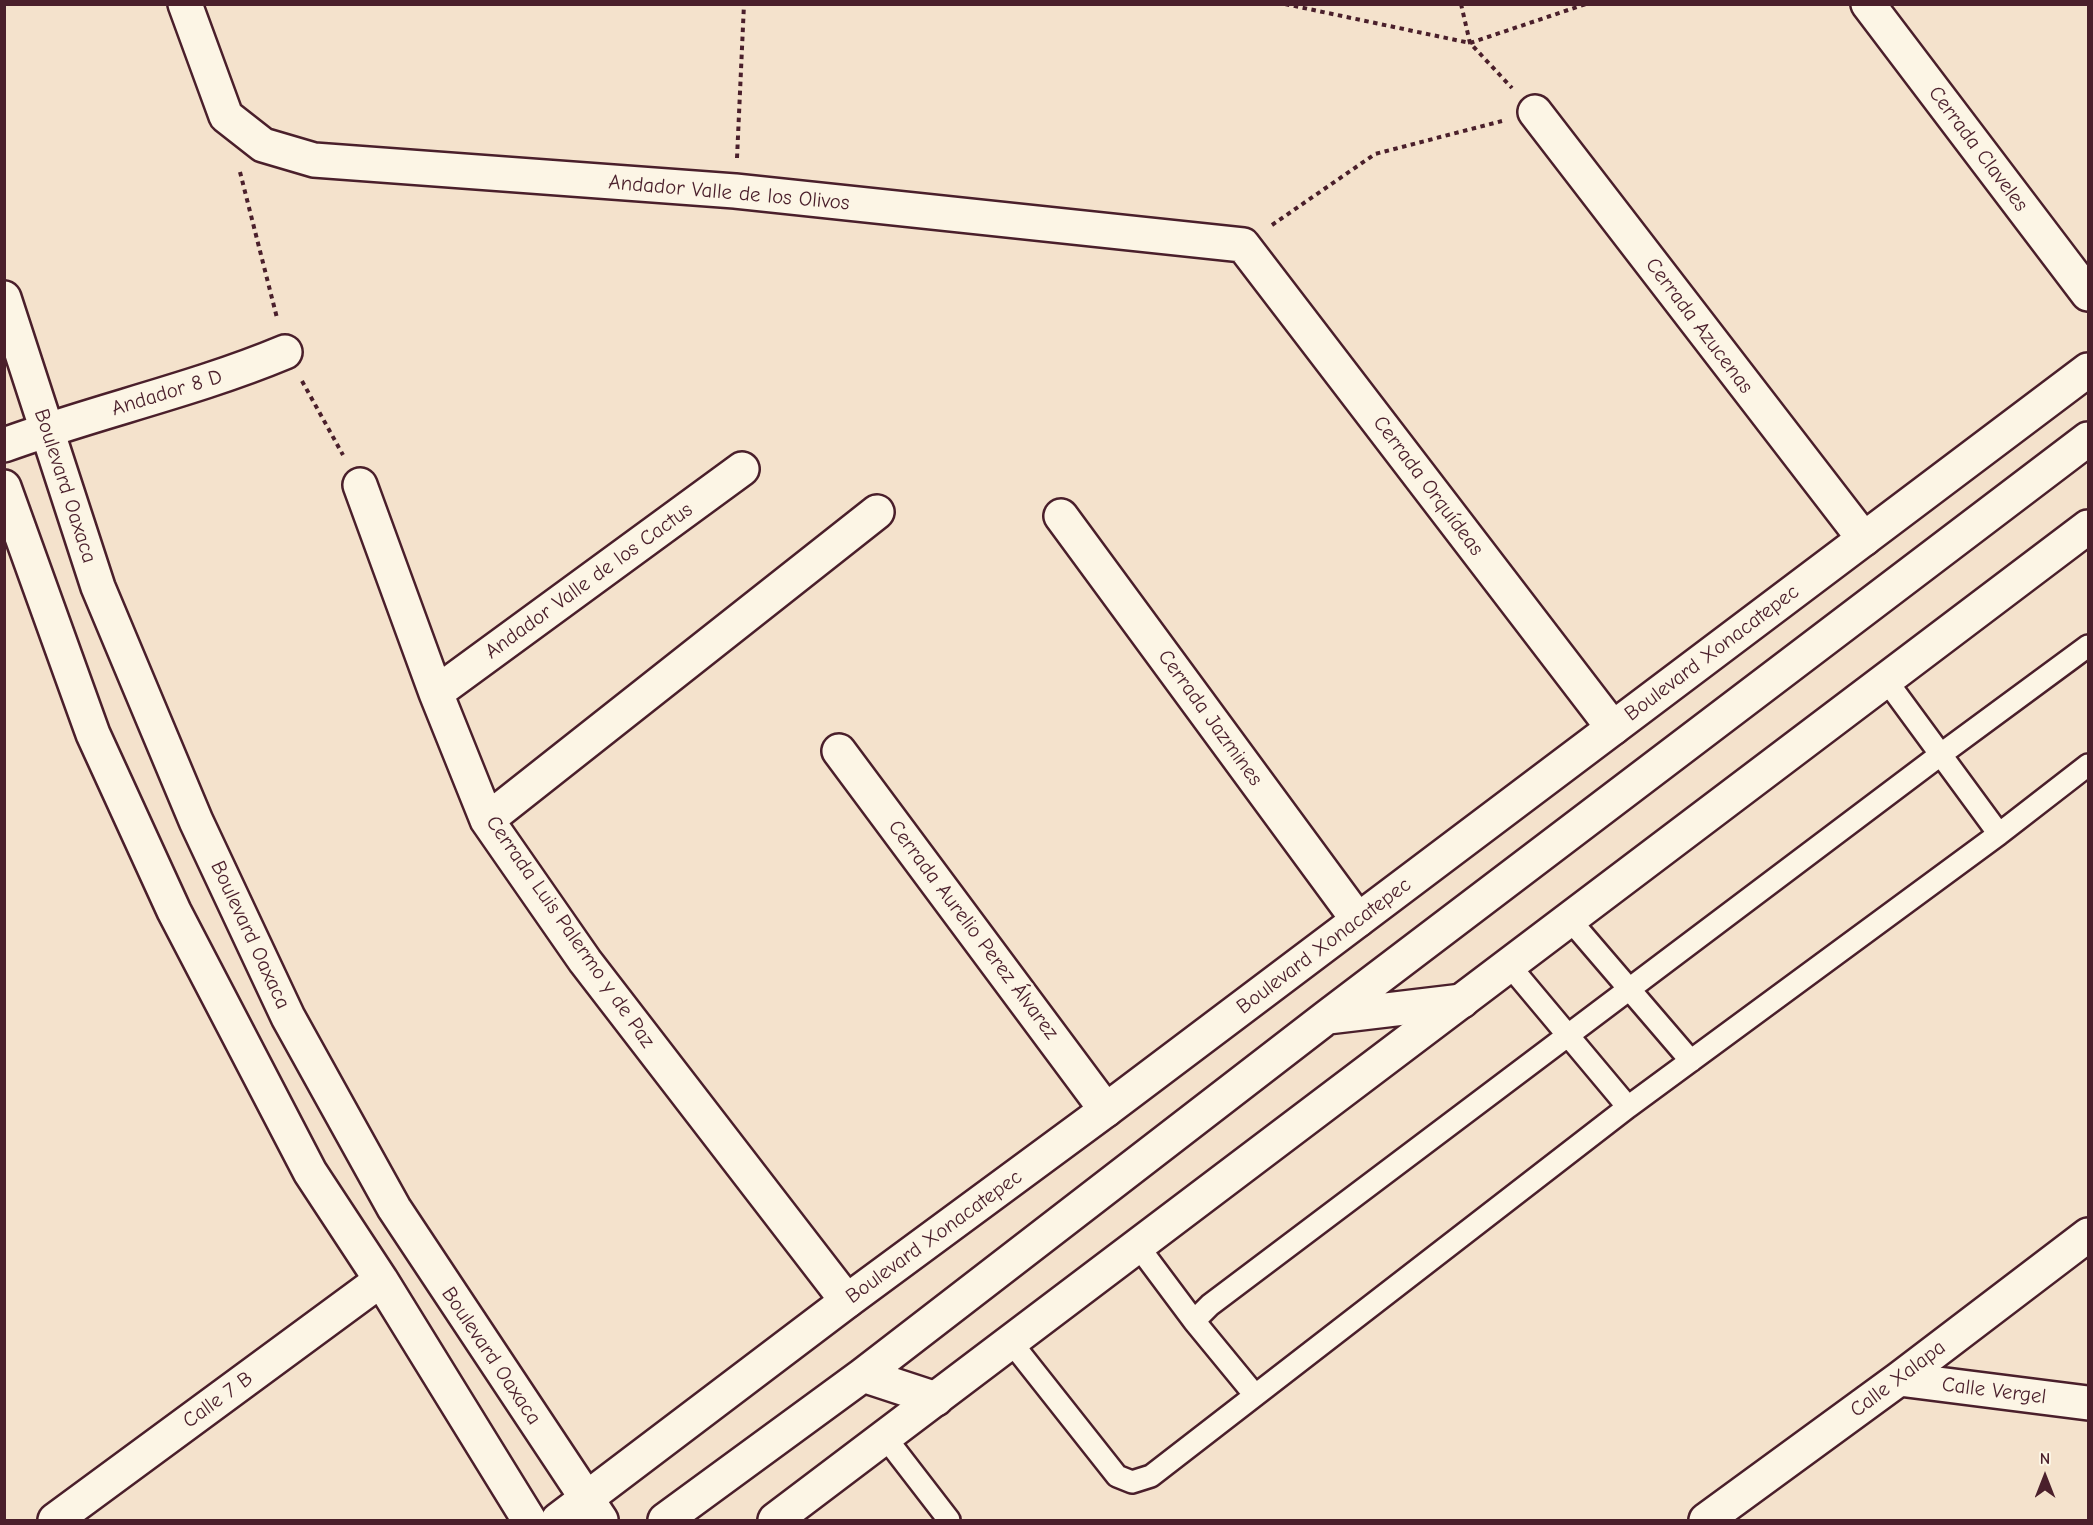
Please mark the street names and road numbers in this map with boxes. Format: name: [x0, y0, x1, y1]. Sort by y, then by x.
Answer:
street label: Cerrada Claveles: [1923, 81, 2033, 217]
street label: Andador Valle de los Olivos: [607, 170, 851, 216]
street label: Cerrada Azucenas: [1640, 253, 1758, 399]
street label: Andador 8 D: [109, 364, 225, 422]
street label: Boulevard Oaxaca: [28, 406, 102, 566]
street label: Cerrada Orquídeas: [1367, 411, 1489, 561]
street label: Andador Valle de los Cactus: [480, 497, 698, 665]
street label: Boulevard Xonacatepec: [1620, 579, 1804, 727]
street label: Cerrada Jazmines: [1152, 645, 1268, 791]
street label: Cerrada Luis Palermo y de Paz: [480, 811, 660, 1053]
street label: Cerrada Aurelio Perez Álvarez: [882, 815, 1064, 1045]
street label: Boulevard Oaxaca: [205, 857, 295, 1013]
street label: Boulevard Xonacatepec: [1232, 872, 1416, 1020]
street label: Boulevard Xonacatepec: [841, 1165, 1027, 1309]
street label: Boulevard Oaxaca: [436, 1282, 546, 1430]
street label: Calle Xalapa: [1845, 1335, 1951, 1423]
street label: Calle 7 B: [178, 1366, 258, 1434]
street label: Calle Vergel: [1940, 1372, 2048, 1410]

